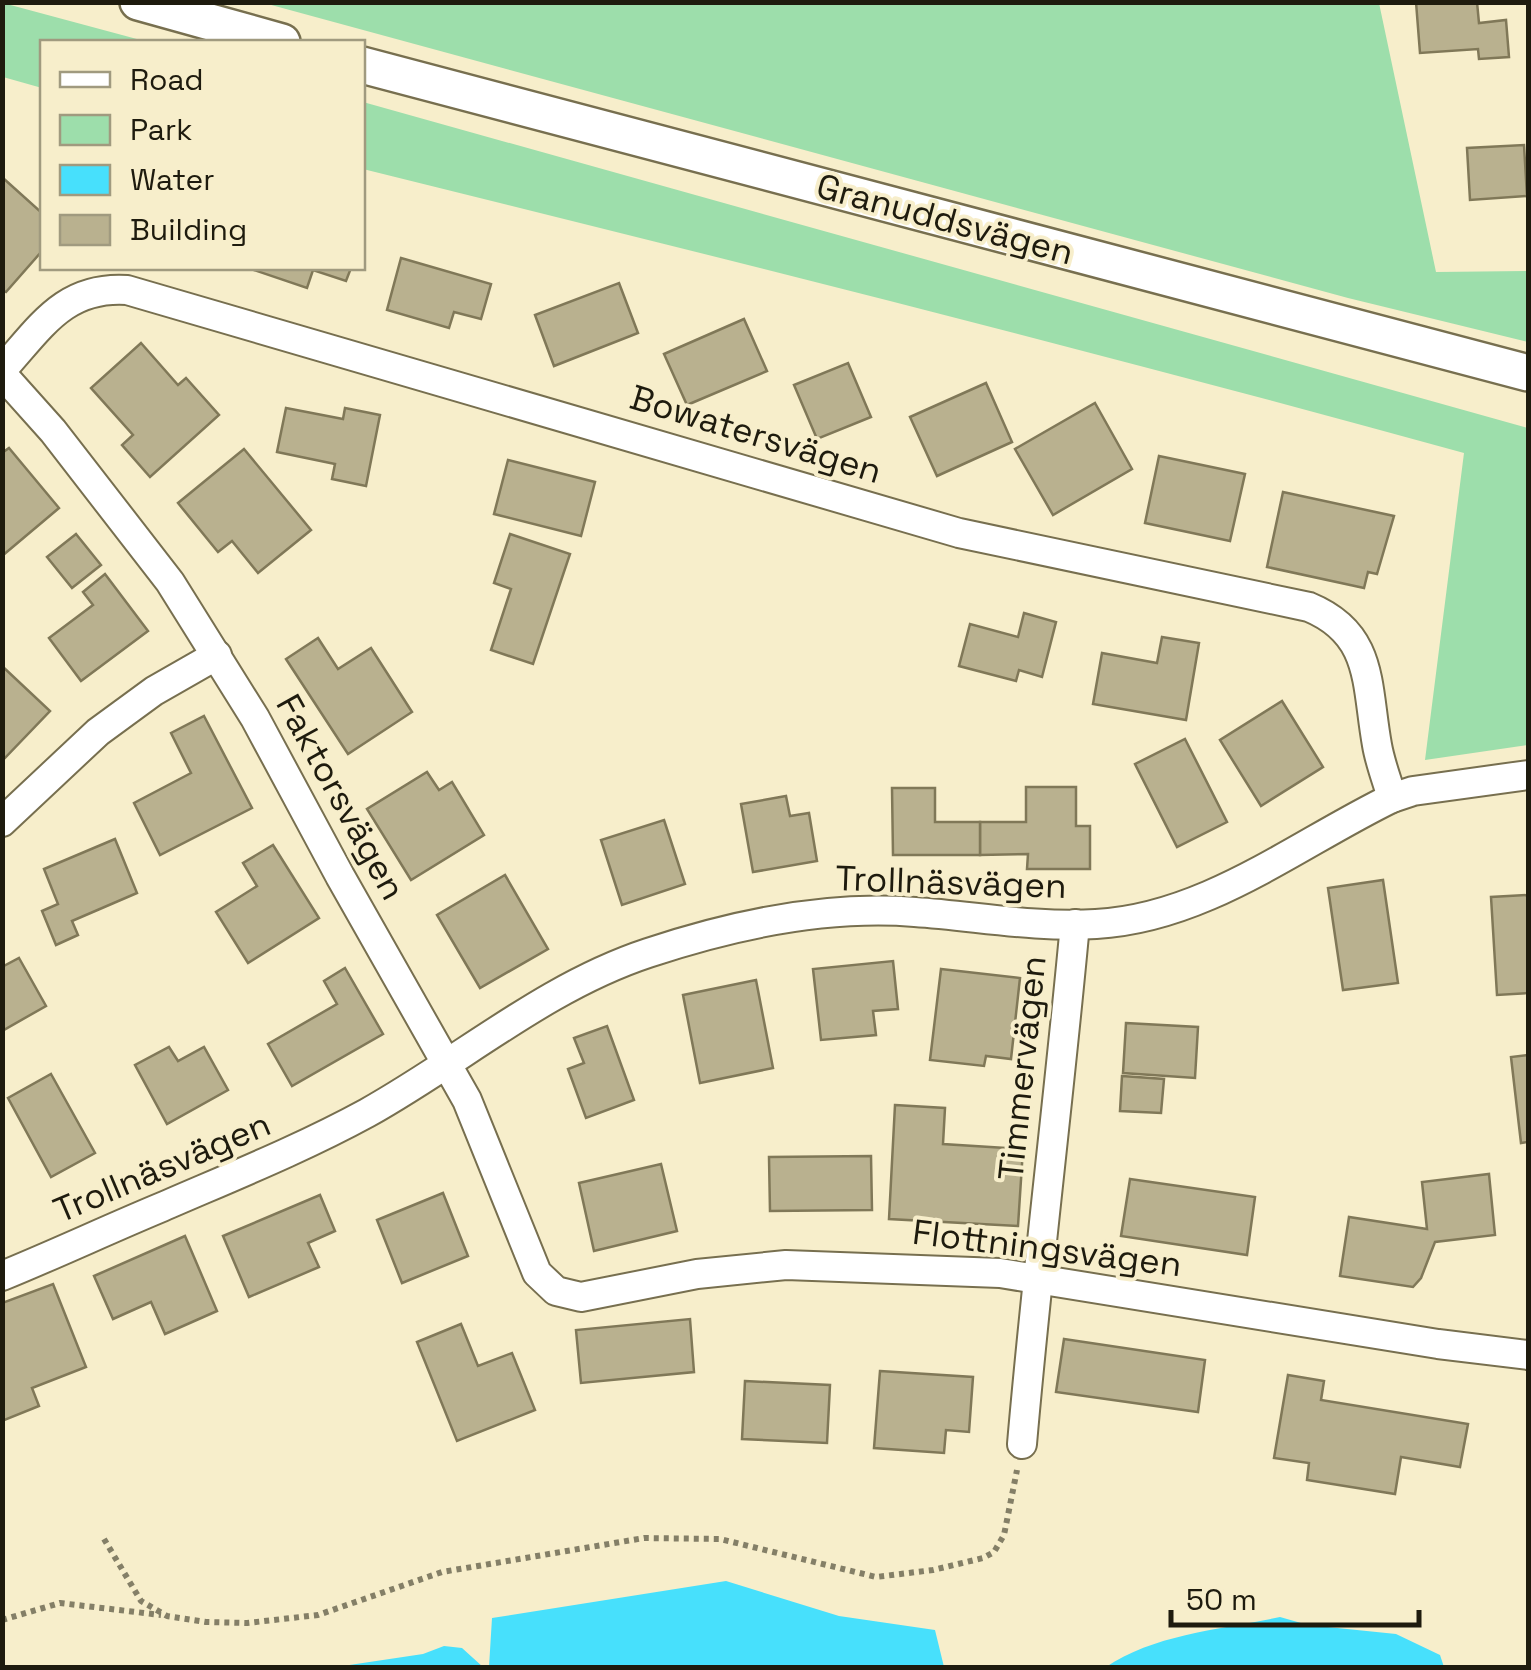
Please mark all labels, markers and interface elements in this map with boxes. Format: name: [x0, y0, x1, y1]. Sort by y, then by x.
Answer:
legend: [40, 40, 365, 270]
text: Road: [130, 60, 204, 99]
text: Park: [130, 110, 192, 149]
text: Water: [130, 160, 215, 199]
street label: Granuddsvägen: [812, 164, 1078, 274]
text: Building: [130, 210, 247, 249]
street label: Bowatersvägen: [625, 375, 887, 493]
street label: Faktorsvägen: [266, 687, 416, 907]
street label: Trollnäsvägen: [835, 856, 1067, 908]
street label: Timmervägen: [988, 954, 1056, 1182]
street label: Trollnäsvägen: [47, 1102, 277, 1232]
street label: Flottningsvägen: [910, 1210, 1184, 1286]
scale bar: [1171, 1565, 1418, 1627]
text: 50 m: [1186, 1580, 1257, 1619]

